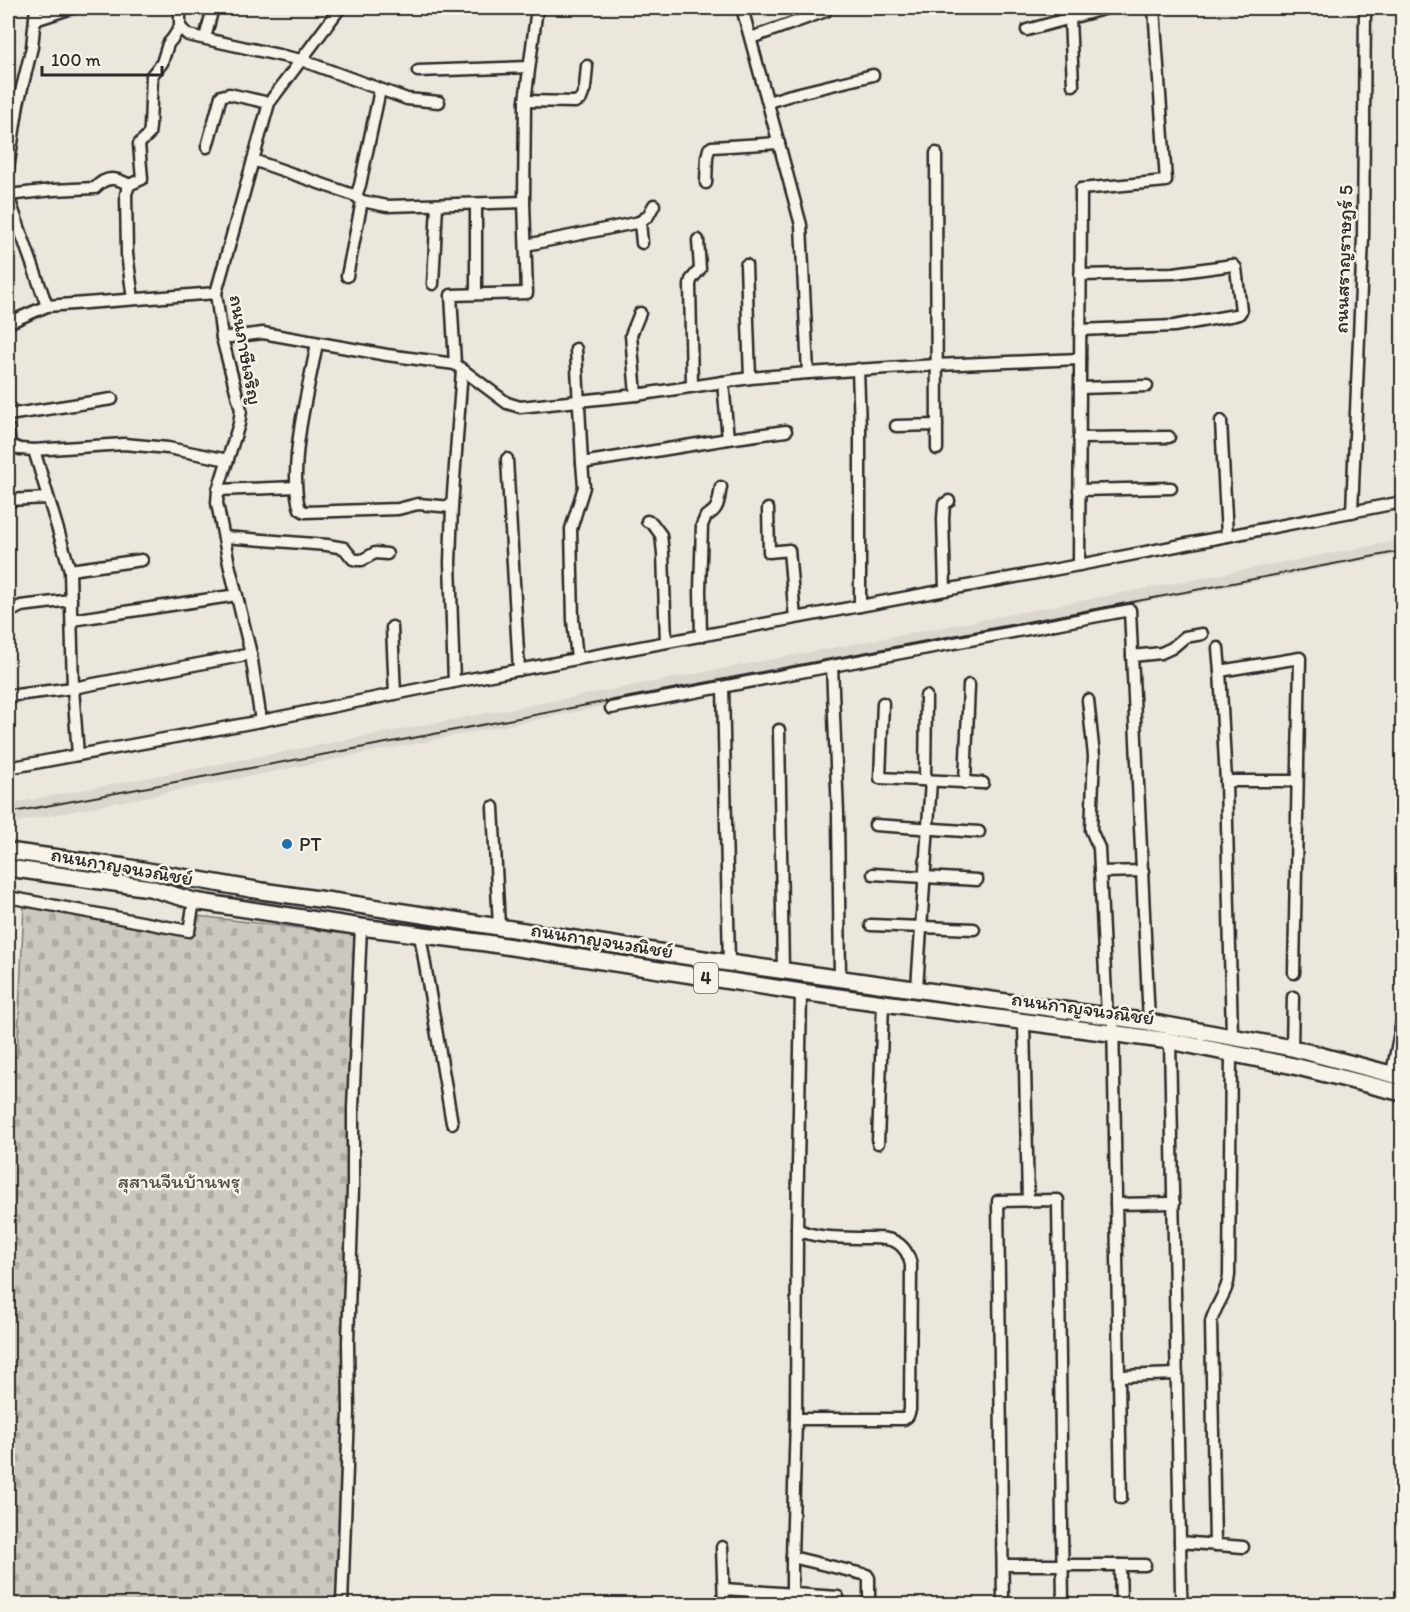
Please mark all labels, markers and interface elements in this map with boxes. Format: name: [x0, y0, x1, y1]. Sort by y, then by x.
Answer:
scale bar: [42, 39, 162, 77]
text: 100 m: [51, 49, 101, 71]
street label: ถนนสราญราษฎร์ 5: [1328, 184, 1358, 334]
street label: ถนนภาษีเจริญ: [224, 293, 268, 407]
place label: PT: [299, 832, 322, 856]
marker: PT: [280, 837, 294, 851]
street label: ถนนกาญจนวณิชย์: [49, 842, 195, 890]
street label: ถนนกาญจนวณิชย์: [529, 917, 675, 963]
road number: 4: [694, 963, 718, 993]
street label: ถนนกาญจนวณิชย์: [1010, 986, 1156, 1030]
park label: สุสานจีนบ้านพรุ: [118, 1169, 240, 1194]

